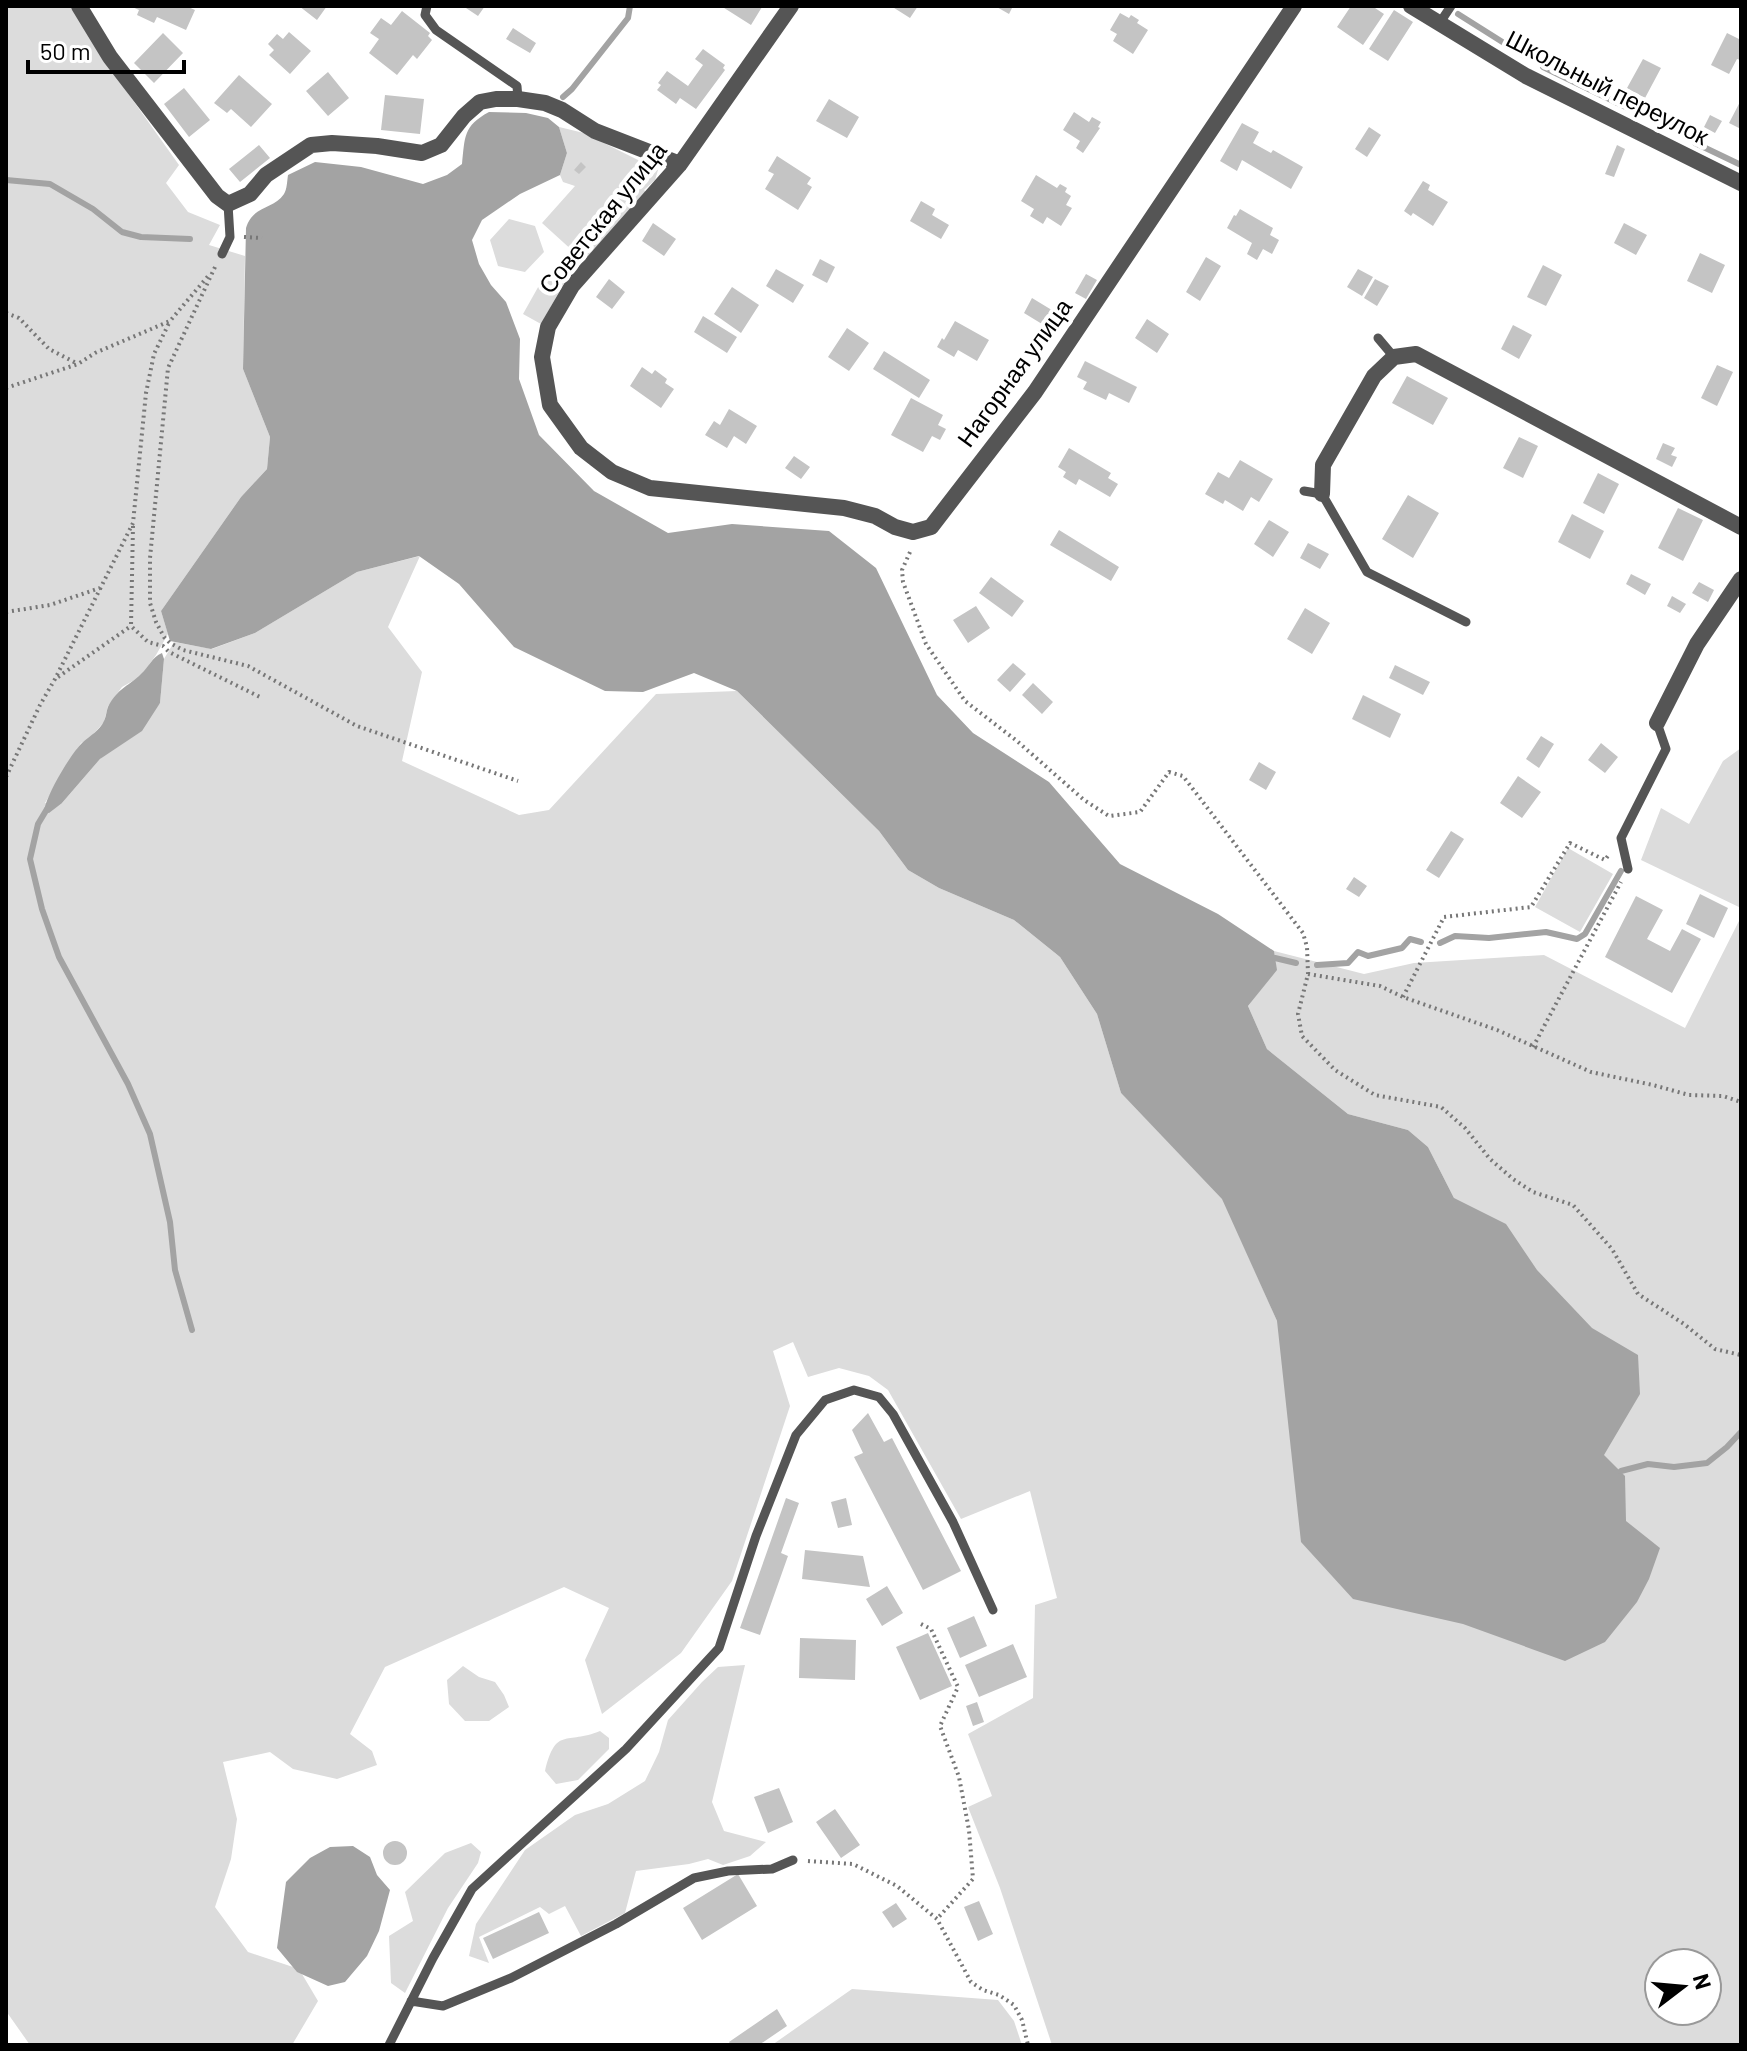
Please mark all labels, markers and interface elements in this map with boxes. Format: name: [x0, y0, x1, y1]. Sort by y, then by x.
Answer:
street label: Школьный переулок: [1502, 23, 1714, 150]
scale bar: [28, 24, 184, 74]
text: 50 m: [40, 36, 91, 65]
street label: Советская улица: [532, 135, 672, 299]
street label: Нагорная улица: [950, 292, 1078, 452]
north arrow: [1643, 1947, 1723, 2027]
text: N: [1689, 1971, 1718, 1992]

